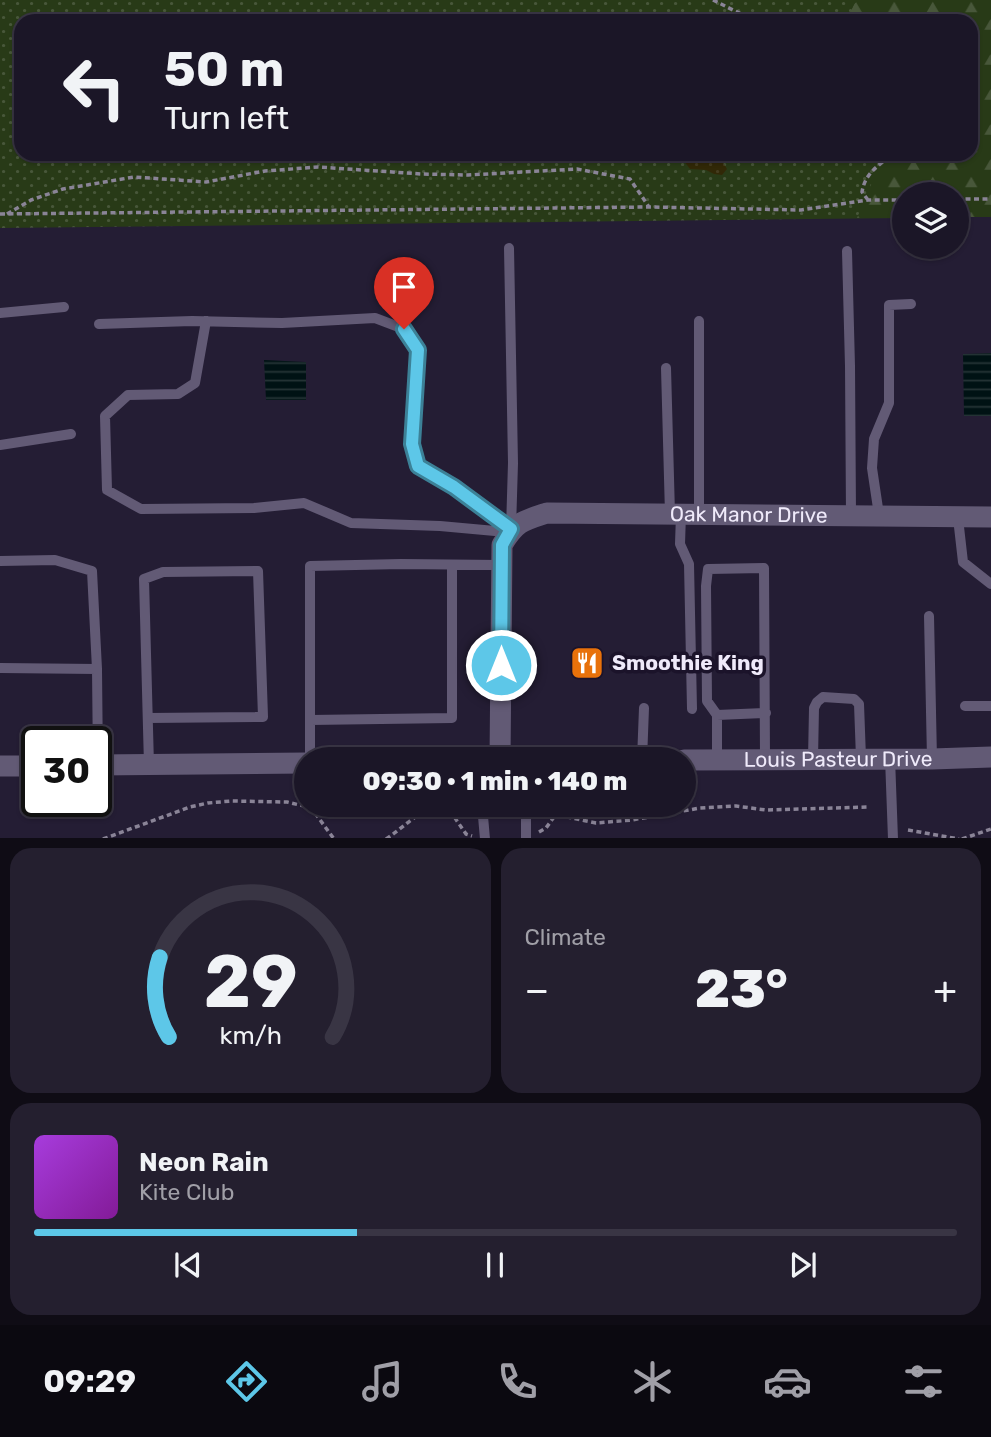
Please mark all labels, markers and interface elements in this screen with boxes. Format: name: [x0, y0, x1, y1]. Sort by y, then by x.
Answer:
text: 50 m: [164, 40, 284, 98]
icon: left: [49, 42, 140, 133]
text: Turn left: [164, 99, 289, 137]
map controls: [892, 182, 969, 259]
button: layers: [892, 182, 969, 259]
pin: [374, 257, 434, 329]
icon: arrive: [385, 268, 423, 306]
street label: Oak Manor Drive: [670, 501, 828, 528]
position arrow: [464, 628, 538, 702]
restaurant icon: Smoothie King: [568, 644, 606, 682]
place label: Smoothie King: [612, 650, 764, 675]
speed limit sign: 30: [21, 726, 112, 817]
street label: Louis Pasteur Drive: [744, 746, 932, 772]
text: 09:30 · 1 min · 140 m: [363, 766, 627, 797]
text: Climate: [525, 923, 606, 951]
text: 29: [203, 939, 297, 1025]
text: 23°: [695, 958, 788, 1020]
text: −: [525, 967, 549, 1013]
text: +: [933, 967, 957, 1013]
text: km/h: [219, 1020, 281, 1049]
text: Neon Rain: [139, 1147, 269, 1178]
text: Kite Club: [139, 1178, 234, 1206]
icon: previous: [169, 1246, 207, 1284]
icon: pause: [476, 1246, 514, 1284]
icon: next: [784, 1246, 822, 1284]
icon: directions: [222, 1357, 271, 1406]
icon: music: [358, 1357, 407, 1406]
icon: phone: [493, 1357, 542, 1406]
icon: climate: [628, 1357, 677, 1406]
icon: car: [763, 1357, 812, 1406]
icon: filters: [899, 1357, 948, 1406]
text: 09:29: [43, 1362, 136, 1400]

